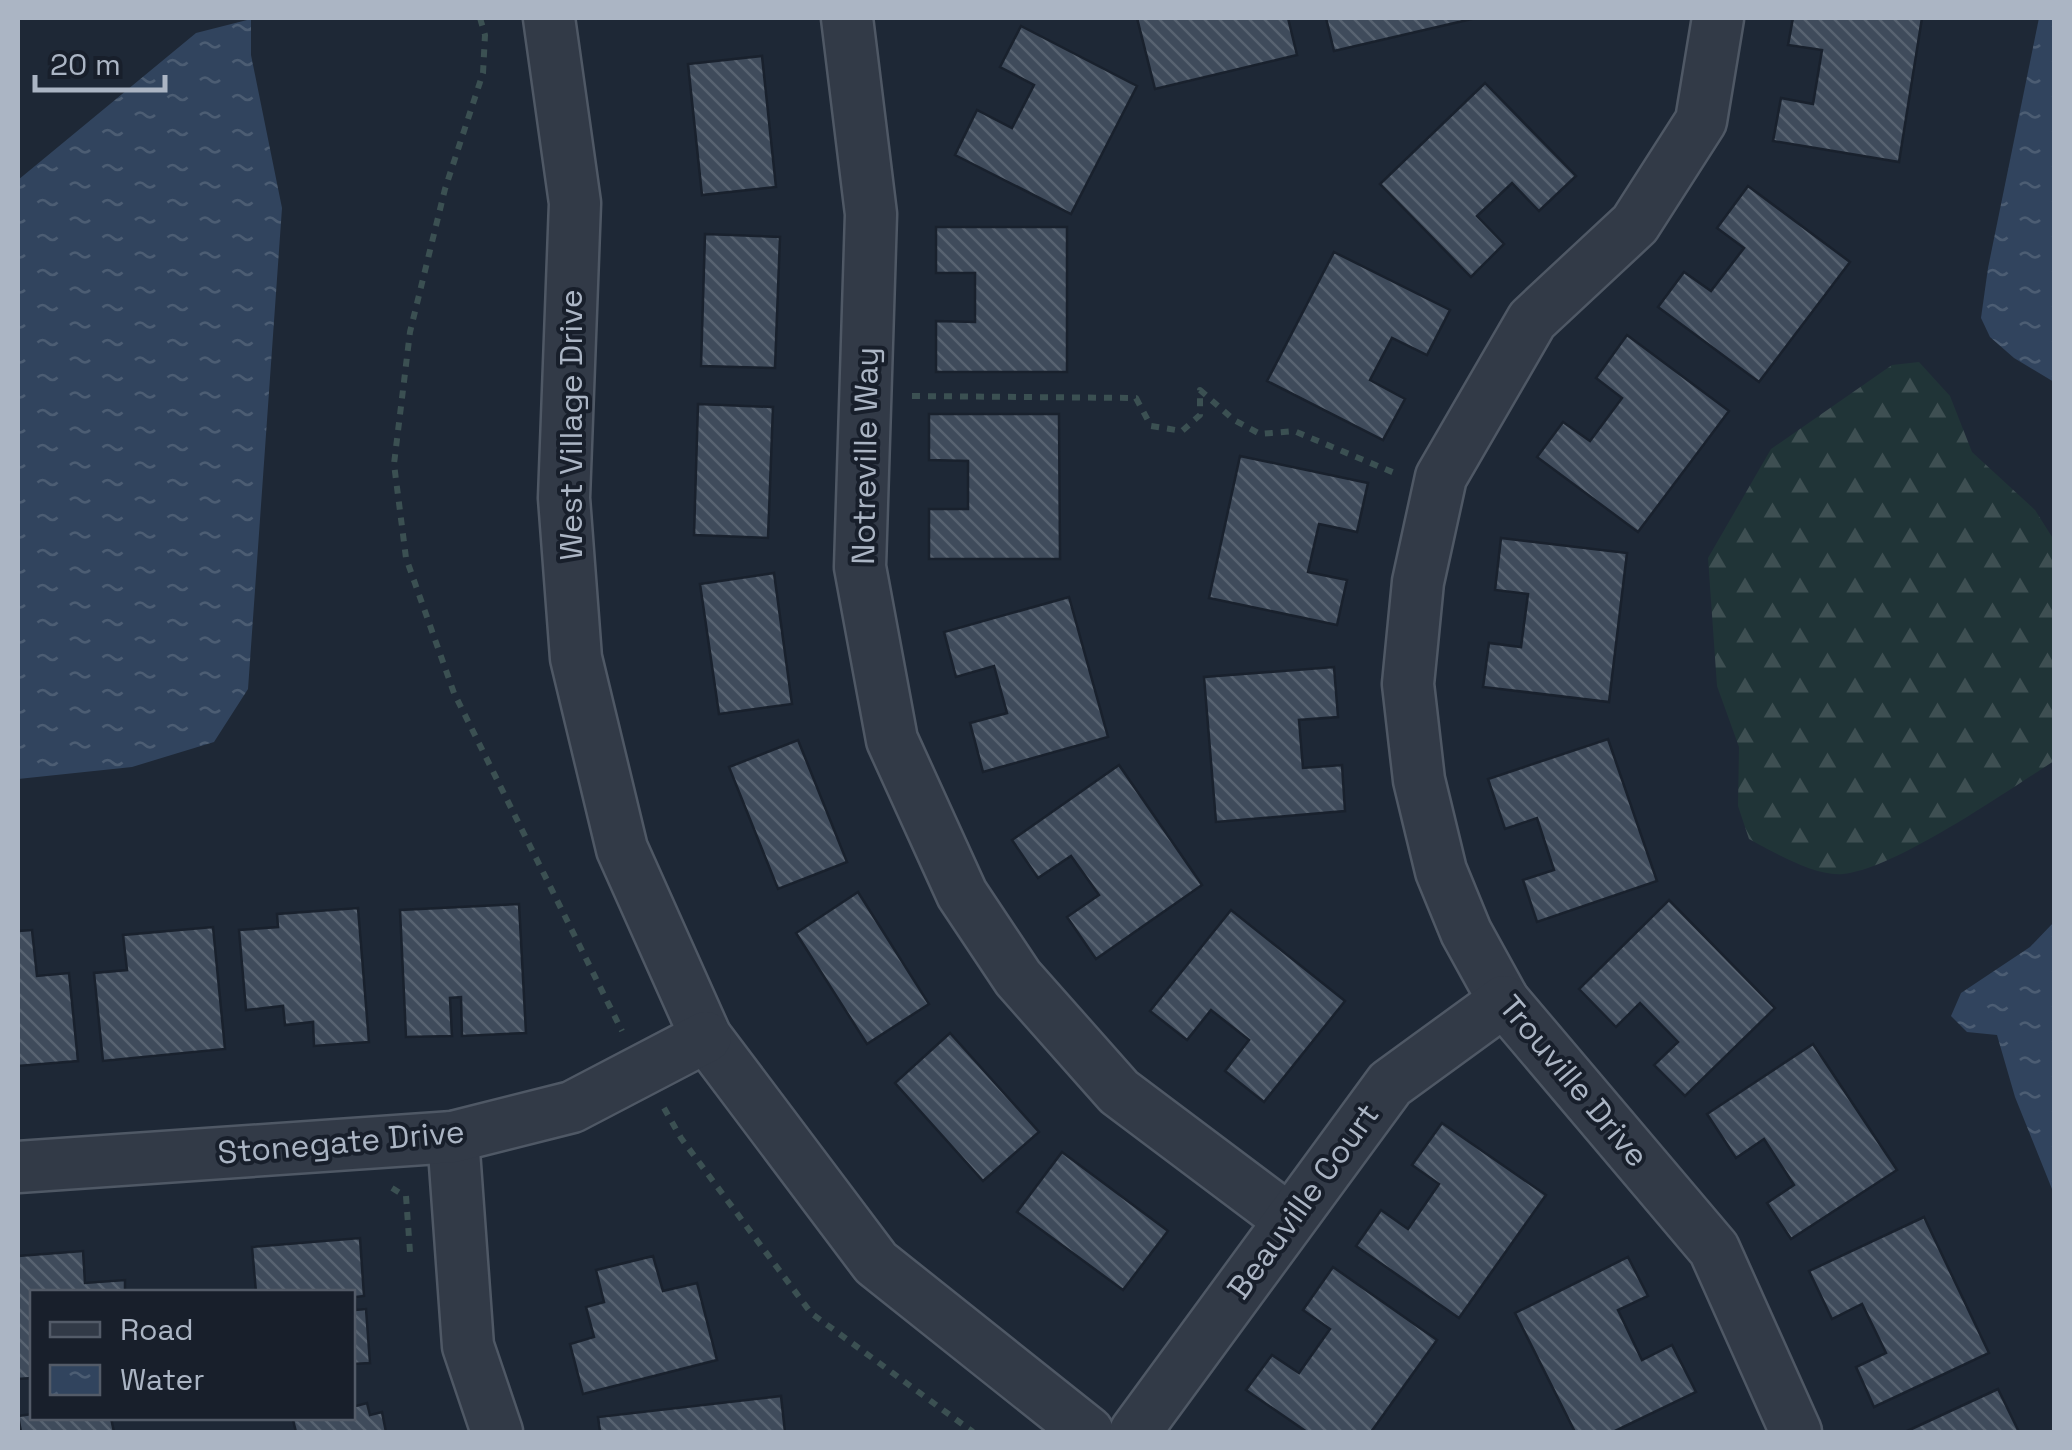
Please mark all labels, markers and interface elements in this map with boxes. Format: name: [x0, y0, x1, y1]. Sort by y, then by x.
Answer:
scale bar: [35, 30, 165, 92]
text: 20 m: [50, 45, 121, 84]
street label: West Village Drive: [551, 289, 591, 561]
street label: Notreville Way: [843, 347, 887, 565]
street label: Trouville Drive: [1491, 987, 1657, 1175]
street label: Beauville Court: [1219, 1095, 1387, 1307]
street label: Stonegate Drive: [216, 1111, 466, 1173]
legend: [30, 1290, 355, 1420]
text: Road: [120, 1310, 194, 1349]
text: Water: [120, 1360, 205, 1399]

